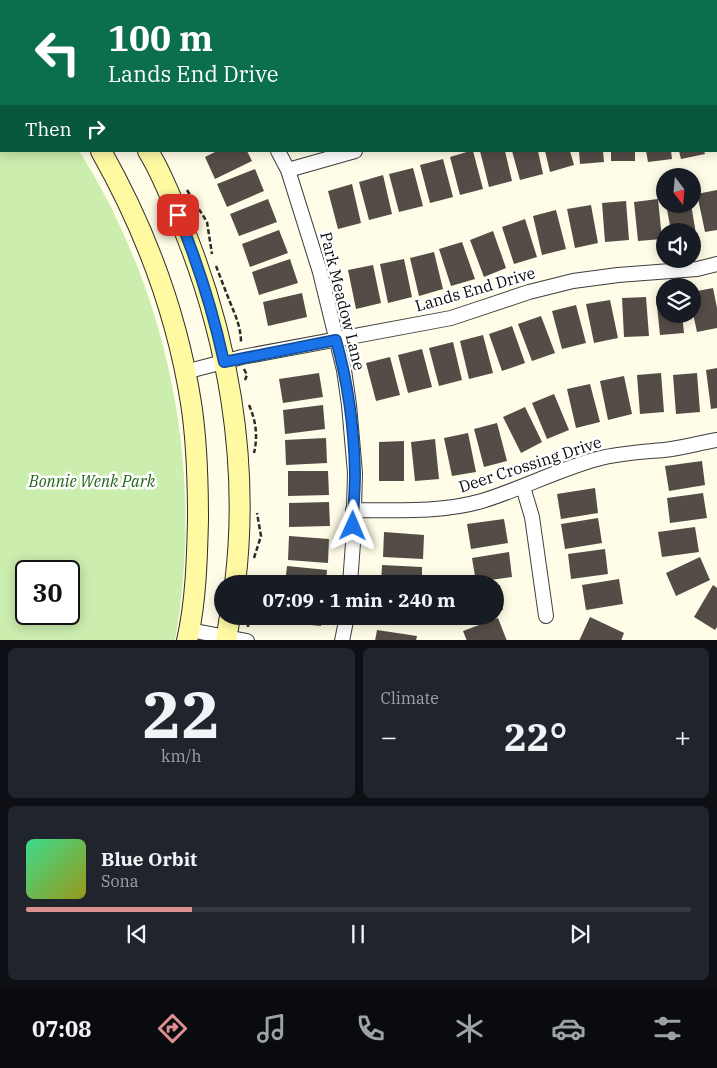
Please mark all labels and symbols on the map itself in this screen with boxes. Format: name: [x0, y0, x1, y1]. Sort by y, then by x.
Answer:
north arrow: [656, 168, 701, 212]
pin: [157, 194, 199, 236]
street label: Park Meadow Lane: [316, 230, 370, 372]
street label: Lands End Drive: [413, 262, 537, 316]
street label: Deer Crossing Drive: [456, 431, 604, 497]
park label: Bonnie Wenk Park: [28, 471, 156, 491]
position arrow: [326, 499, 378, 551]
speed limit sign: 30: [15, 560, 80, 625]

